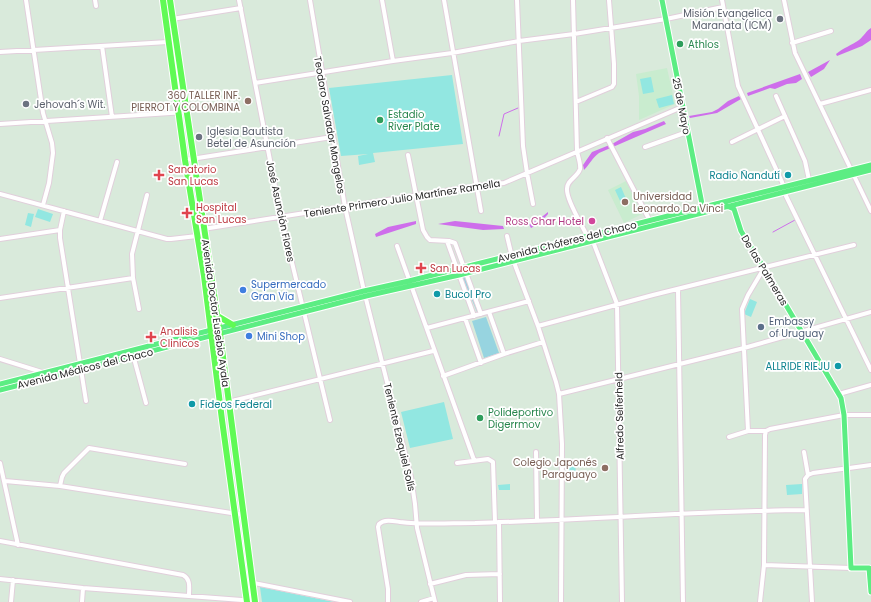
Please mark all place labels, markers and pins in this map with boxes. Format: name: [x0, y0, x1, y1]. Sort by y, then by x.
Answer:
place label: Misión Evangelica Maranata (ICM): [683, 6, 772, 33]
marker: Misión Evangelica Maranata (ICM): [775, 14, 785, 24]
place label: Athlos: [688, 37, 719, 52]
marker: Athlos: [675, 39, 685, 49]
place label: 360 TALLER INF. PIERROT Y COLOMBINA: [131, 88, 240, 115]
marker: 360 TALLER INF. PIERROT Y COLOMBINA: [243, 96, 253, 106]
place label: Jehovah´s Wit.: [34, 97, 105, 112]
marker: Jehovah´s Wit.: [21, 99, 31, 109]
place label: Estadio River Plate: [388, 107, 440, 134]
marker: Estadio River Plate: [375, 115, 385, 125]
place label: Iglesia Bautista Betel de Asunción: [207, 124, 296, 151]
marker: Iglesia Bautista Betel de Asunción: [194, 132, 204, 142]
place label: Sanatorio San Lucas: [168, 162, 218, 189]
place label: Radio Ñandutí: [709, 168, 781, 183]
marker: Sanatorio San Lucas: [153, 169, 165, 181]
marker: Radio Ñandutí: [783, 170, 793, 180]
place label: Universidad Leonardo Da Vinci: [633, 189, 723, 216]
marker: Universidad Leonardo Da Vinci: [620, 197, 630, 207]
place label: Hospital San Lucas: [196, 200, 246, 227]
marker: Hospital San Lucas: [181, 207, 193, 219]
place label: Ross Char Hotel: [506, 214, 584, 229]
marker: Ross Char Hotel: [587, 216, 597, 226]
place label: San Lucas: [430, 261, 480, 276]
marker: San Lucas: [415, 262, 427, 274]
place label: Supermercado Gran Via: [251, 277, 326, 304]
marker: Supermercado Gran Via: [238, 285, 248, 295]
place label: Bucol Pro: [445, 287, 491, 302]
marker: Bucol Pro: [432, 289, 442, 299]
place label: Embassy of Uruguay: [769, 314, 824, 341]
marker: Embassy of Uruguay: [756, 322, 766, 332]
place label: Analisis Clinicos: [160, 324, 199, 351]
place label: Mini Shop: [257, 329, 305, 344]
marker: Analisis Clinicos: [145, 331, 157, 343]
marker: Mini Shop: [244, 331, 254, 341]
place label: ALLRIDE RIEJU: [765, 359, 830, 374]
marker: ALLRIDE RIEJU: [833, 361, 843, 371]
place label: Fideos Federal: [200, 397, 272, 412]
marker: Fideos Federal: [187, 399, 197, 409]
place label: Polideportivo Digerrmov: [488, 405, 553, 432]
marker: Polideportivo Digerrmov: [475, 413, 485, 423]
place label: Colegio Japonés Paraguayo: [513, 455, 597, 482]
marker: Colegio Japonés Paraguayo: [600, 463, 610, 473]

